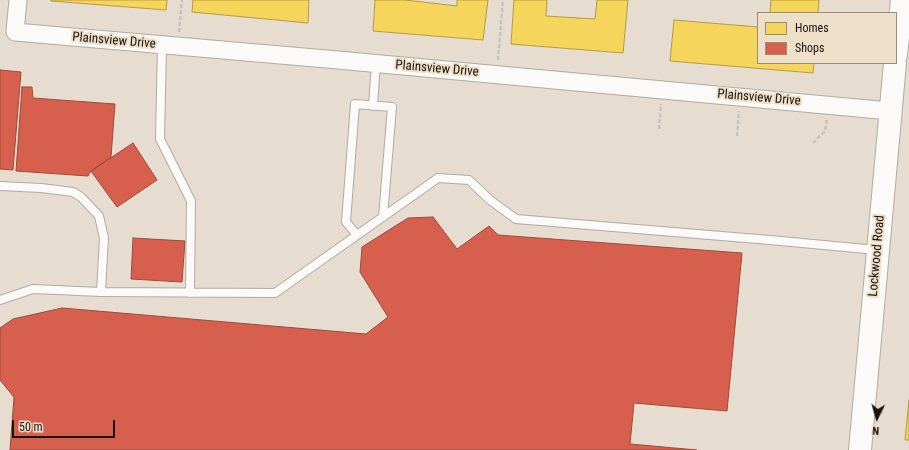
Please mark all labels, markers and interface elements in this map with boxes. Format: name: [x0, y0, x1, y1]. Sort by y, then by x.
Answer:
legend: [757, 12, 897, 64]
text: Homes: [795, 21, 829, 35]
street label: Plainsview Drive: [72, 30, 156, 52]
text: Shops: [795, 41, 824, 55]
street label: Plainsview Drive: [395, 58, 479, 80]
street label: Plainsview Drive: [717, 87, 801, 109]
street label: Lockwood Road: [866, 215, 888, 297]
north arrow: [857, 398, 897, 438]
scale bar: [14, 412, 117, 438]
text: 50 m: [19, 420, 43, 434]
text: N: [872, 424, 880, 437]

